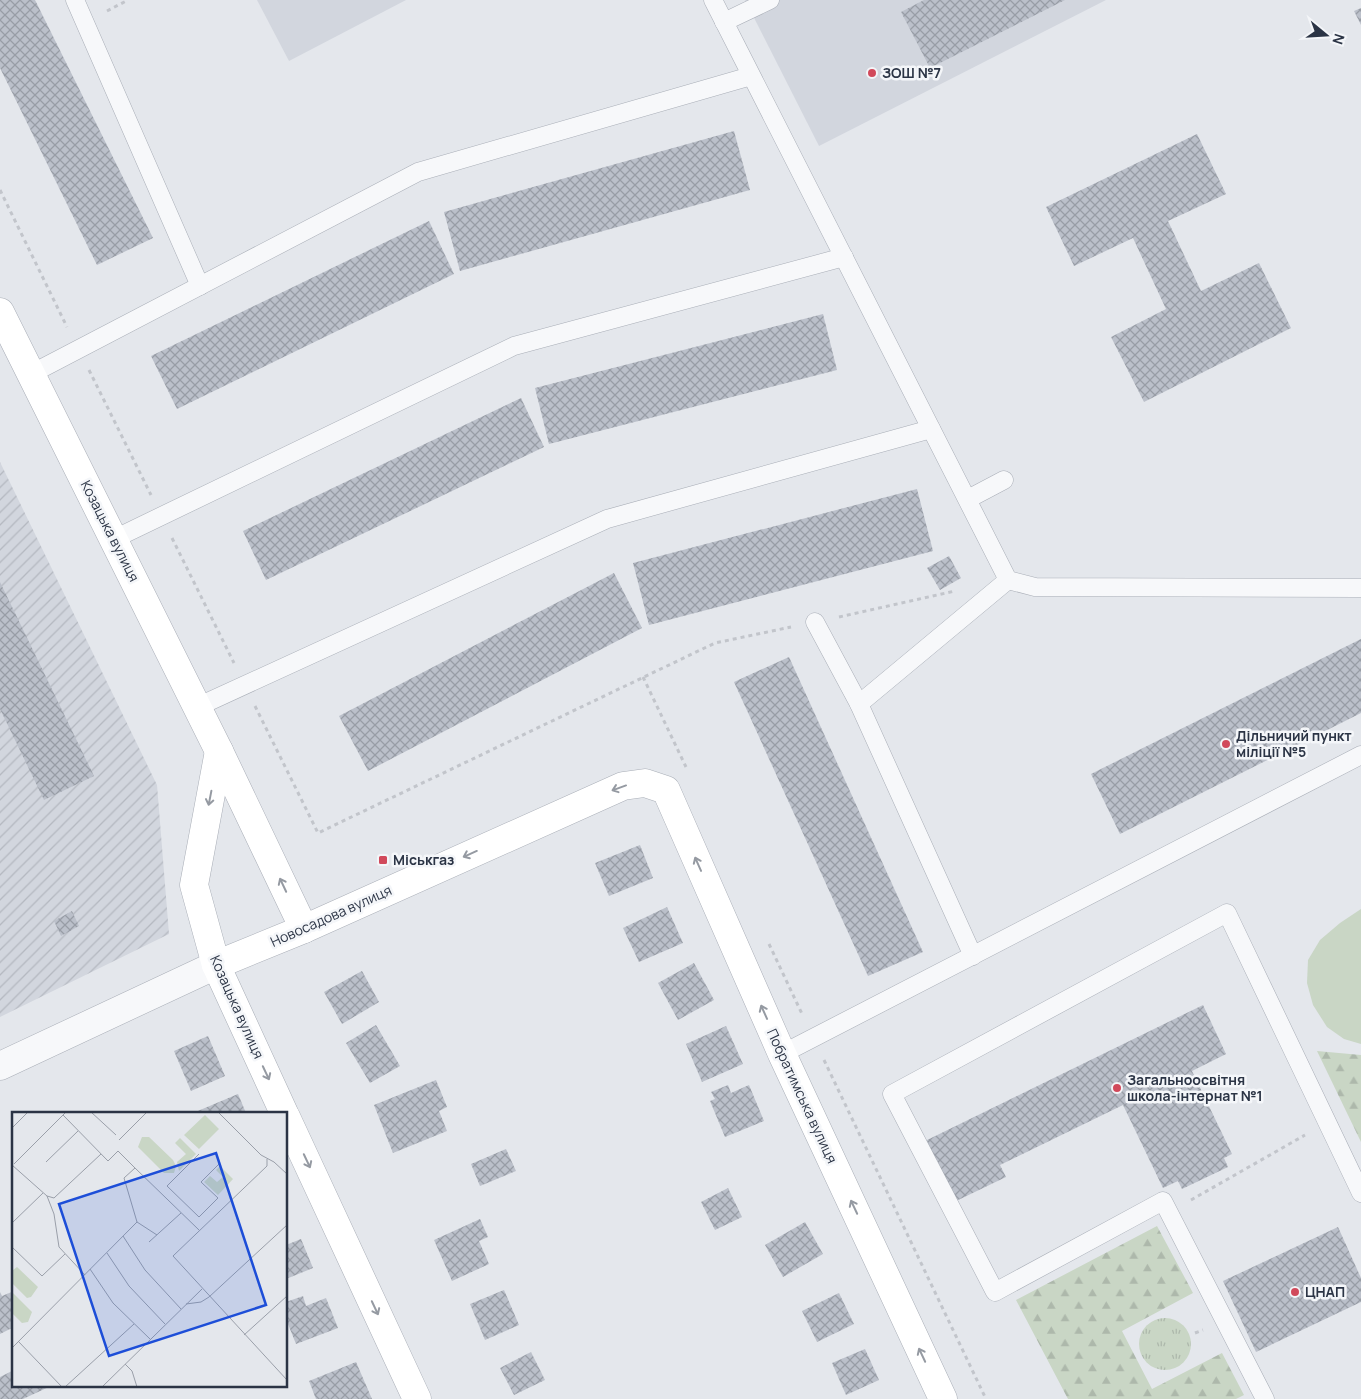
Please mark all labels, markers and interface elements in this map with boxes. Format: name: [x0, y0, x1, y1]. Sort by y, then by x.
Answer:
north arrow: [1301, 10, 1351, 60]
text: N: [1328, 31, 1349, 47]
place label: ЗОШ №7: [882, 63, 941, 82]
marker: ЗОШ №7: [866, 67, 878, 79]
street label: Козацька вулиця: [77, 477, 144, 585]
place label: Дільничий пункт міліції №5: [1236, 726, 1352, 761]
marker: Дільничий пункт міліції №5: [1220, 738, 1232, 750]
one-way arrow: [611, 784, 627, 793]
one-way arrow: [205, 790, 215, 806]
place label: Міськгаз: [393, 850, 454, 869]
one-way arrow: [463, 850, 478, 860]
marker: Міськгаз: [377, 854, 389, 866]
one-way arrow: [693, 857, 703, 872]
one-way arrow: [278, 878, 287, 893]
street label: Новосадова вулиця: [267, 880, 394, 951]
street label: Козацька вулиця: [206, 952, 269, 1062]
one-way arrow: [759, 1005, 768, 1020]
street label: Побратимська вулиця: [763, 1025, 842, 1166]
one-way arrow: [261, 1065, 271, 1080]
place label: Загальноосвітня школа-інтернат №1: [1127, 1070, 1263, 1105]
marker: Загальноосвітня школа-інтернат №1: [1111, 1082, 1123, 1094]
inset map: [12, 1112, 288, 1386]
one-way arrow: [302, 1153, 312, 1168]
one-way arrow: [849, 1200, 859, 1215]
place label: ЦНАП: [1305, 1282, 1345, 1301]
marker: ЦНАП: [1289, 1286, 1301, 1298]
one-way arrow: [370, 1301, 380, 1316]
one-way arrow: [917, 1348, 927, 1363]

